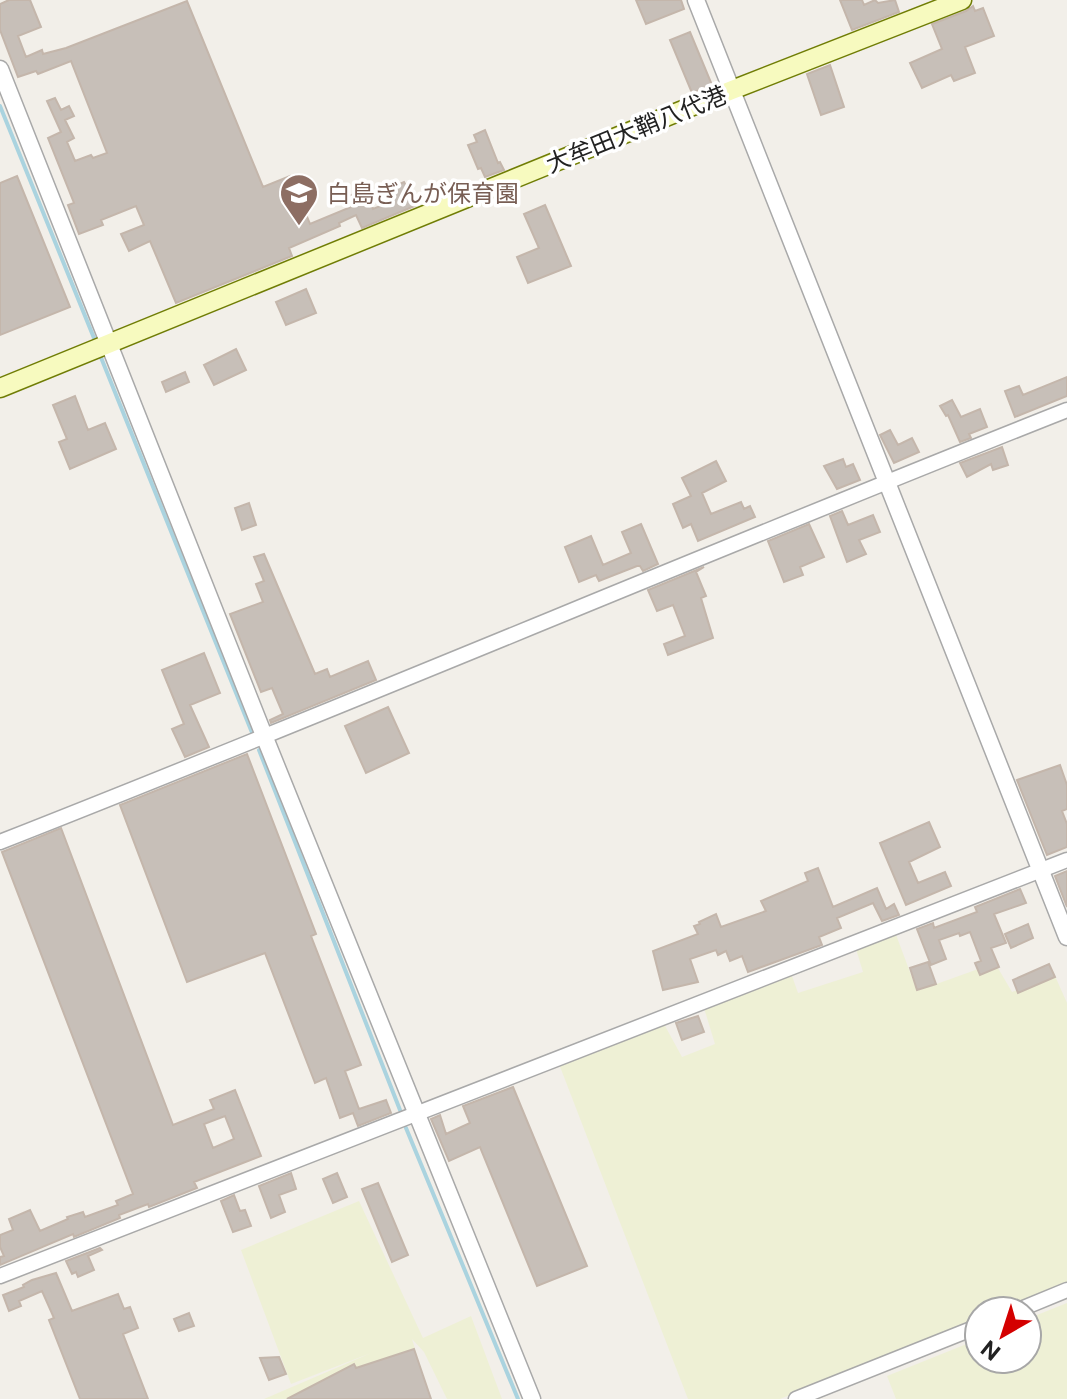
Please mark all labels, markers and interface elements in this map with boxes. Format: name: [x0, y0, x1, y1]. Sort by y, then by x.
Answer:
street label: 大牟田大鞘八代港: [542, 80, 730, 178]
school or university icon: 白島ぎんが保育園: [278, 172, 320, 227]
place label: 白島ぎんが保育園: [327, 179, 519, 207]
north arrow: [963, 1295, 1043, 1375]
text: N: [976, 1335, 1005, 1366]

